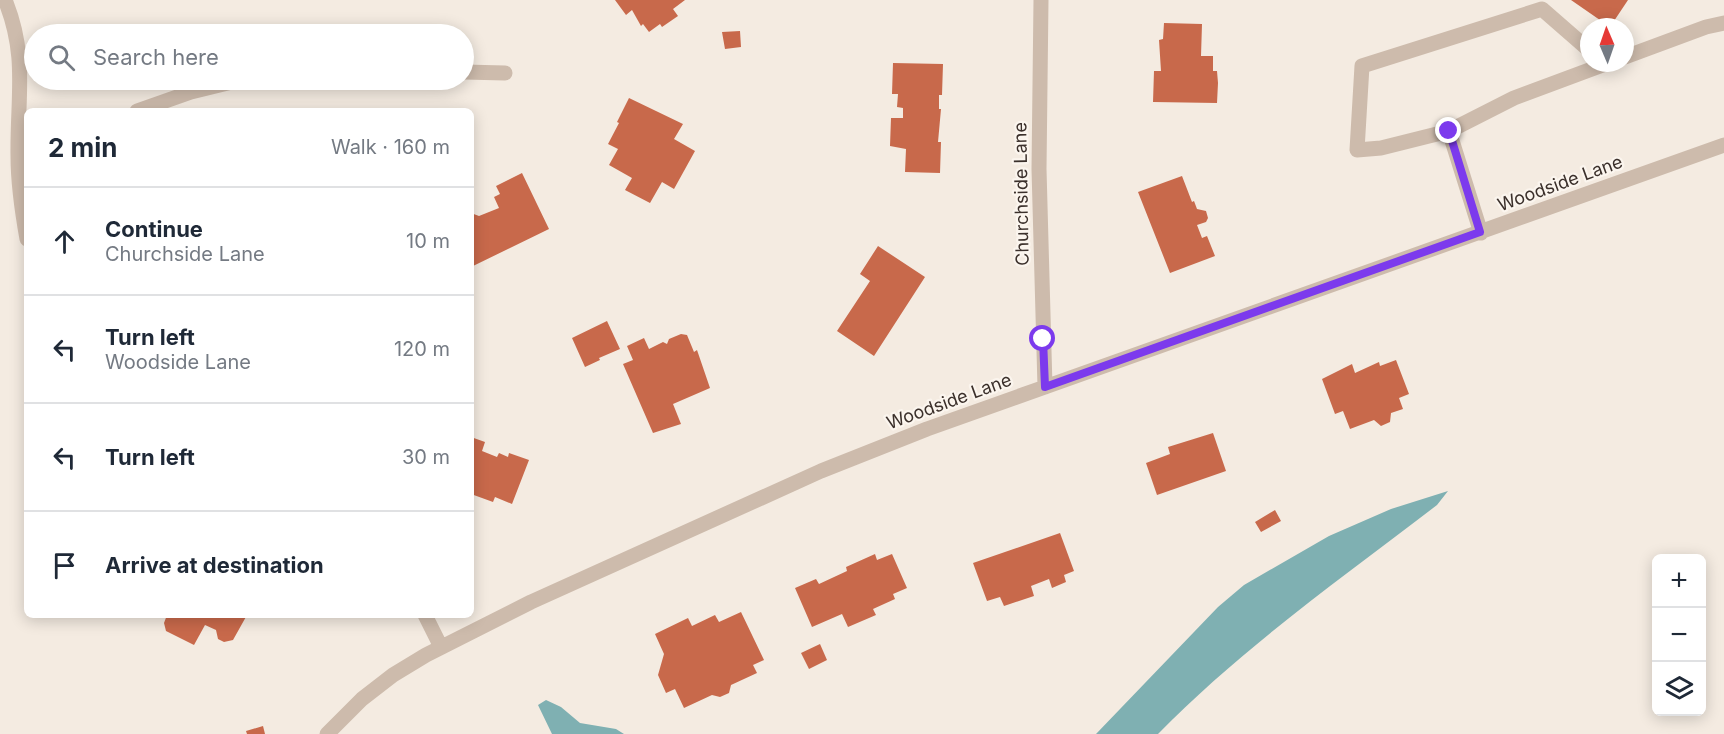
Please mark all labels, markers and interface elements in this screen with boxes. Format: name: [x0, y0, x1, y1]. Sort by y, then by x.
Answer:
north arrow: [1580, 18, 1634, 72]
search box: [24, 24, 474, 90]
icon: search: [45, 41, 78, 74]
text: Search here: [93, 44, 219, 70]
route end: [1435, 117, 1461, 143]
street label: Churchside Lane: [1009, 122, 1033, 266]
text: 2 min: [48, 132, 118, 163]
text: Walk · 160 m: [331, 135, 450, 159]
street label: Woodside Lane: [1495, 151, 1625, 215]
text: Continue: [105, 216, 203, 242]
icon: ahead: [48, 225, 81, 258]
text: 10 m: [406, 229, 450, 253]
text: Churchside Lane: [105, 242, 265, 266]
text: Turn left: [105, 324, 195, 350]
route start: [1029, 325, 1055, 351]
icon: left: [48, 333, 81, 366]
text: 120 m: [394, 337, 450, 361]
text: Woodside Lane: [105, 350, 251, 374]
street label: Woodside Lane: [884, 369, 1014, 433]
icon: left: [48, 441, 81, 474]
text: Turn left: [105, 444, 195, 470]
text: 30 m: [402, 445, 450, 469]
icon: arrive: [48, 549, 81, 582]
text: Arrive at destination: [105, 552, 324, 578]
map controls: [1652, 554, 1706, 716]
button: +: [1652, 554, 1706, 608]
button: −: [1652, 608, 1706, 662]
button: layers: [1652, 662, 1706, 716]

